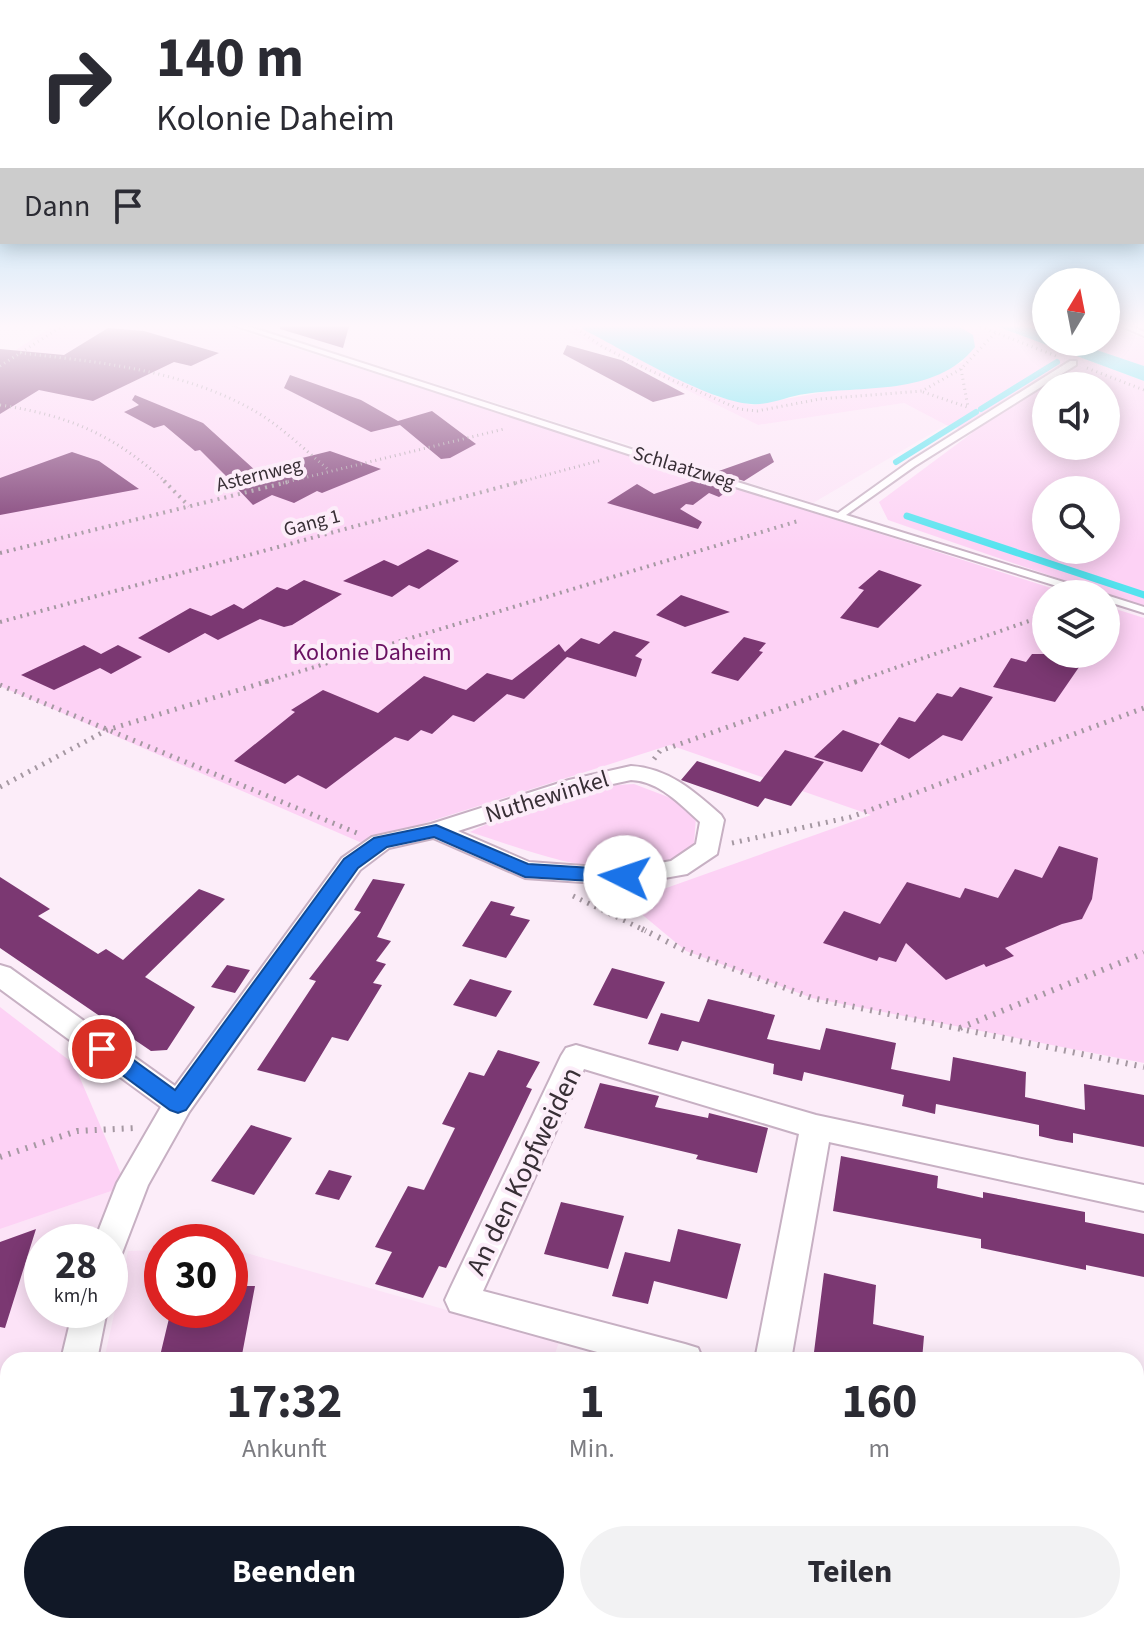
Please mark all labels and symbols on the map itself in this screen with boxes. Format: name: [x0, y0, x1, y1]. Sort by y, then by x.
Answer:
north arrow: [1032, 268, 1120, 356]
street label: Schlaatzweg: [630, 439, 738, 497]
street label: Asternweg: [213, 451, 305, 499]
street label: Gang 1: [281, 502, 343, 544]
park label: Kolonie Daheim: [292, 635, 452, 670]
street label: Nuthewinkel: [481, 762, 613, 832]
position arrow: [583, 835, 667, 919]
pin: [68, 1015, 136, 1083]
street label: An den Kopfweiden: [456, 1060, 592, 1282]
speed limit sign: 30: [144, 1224, 248, 1328]

